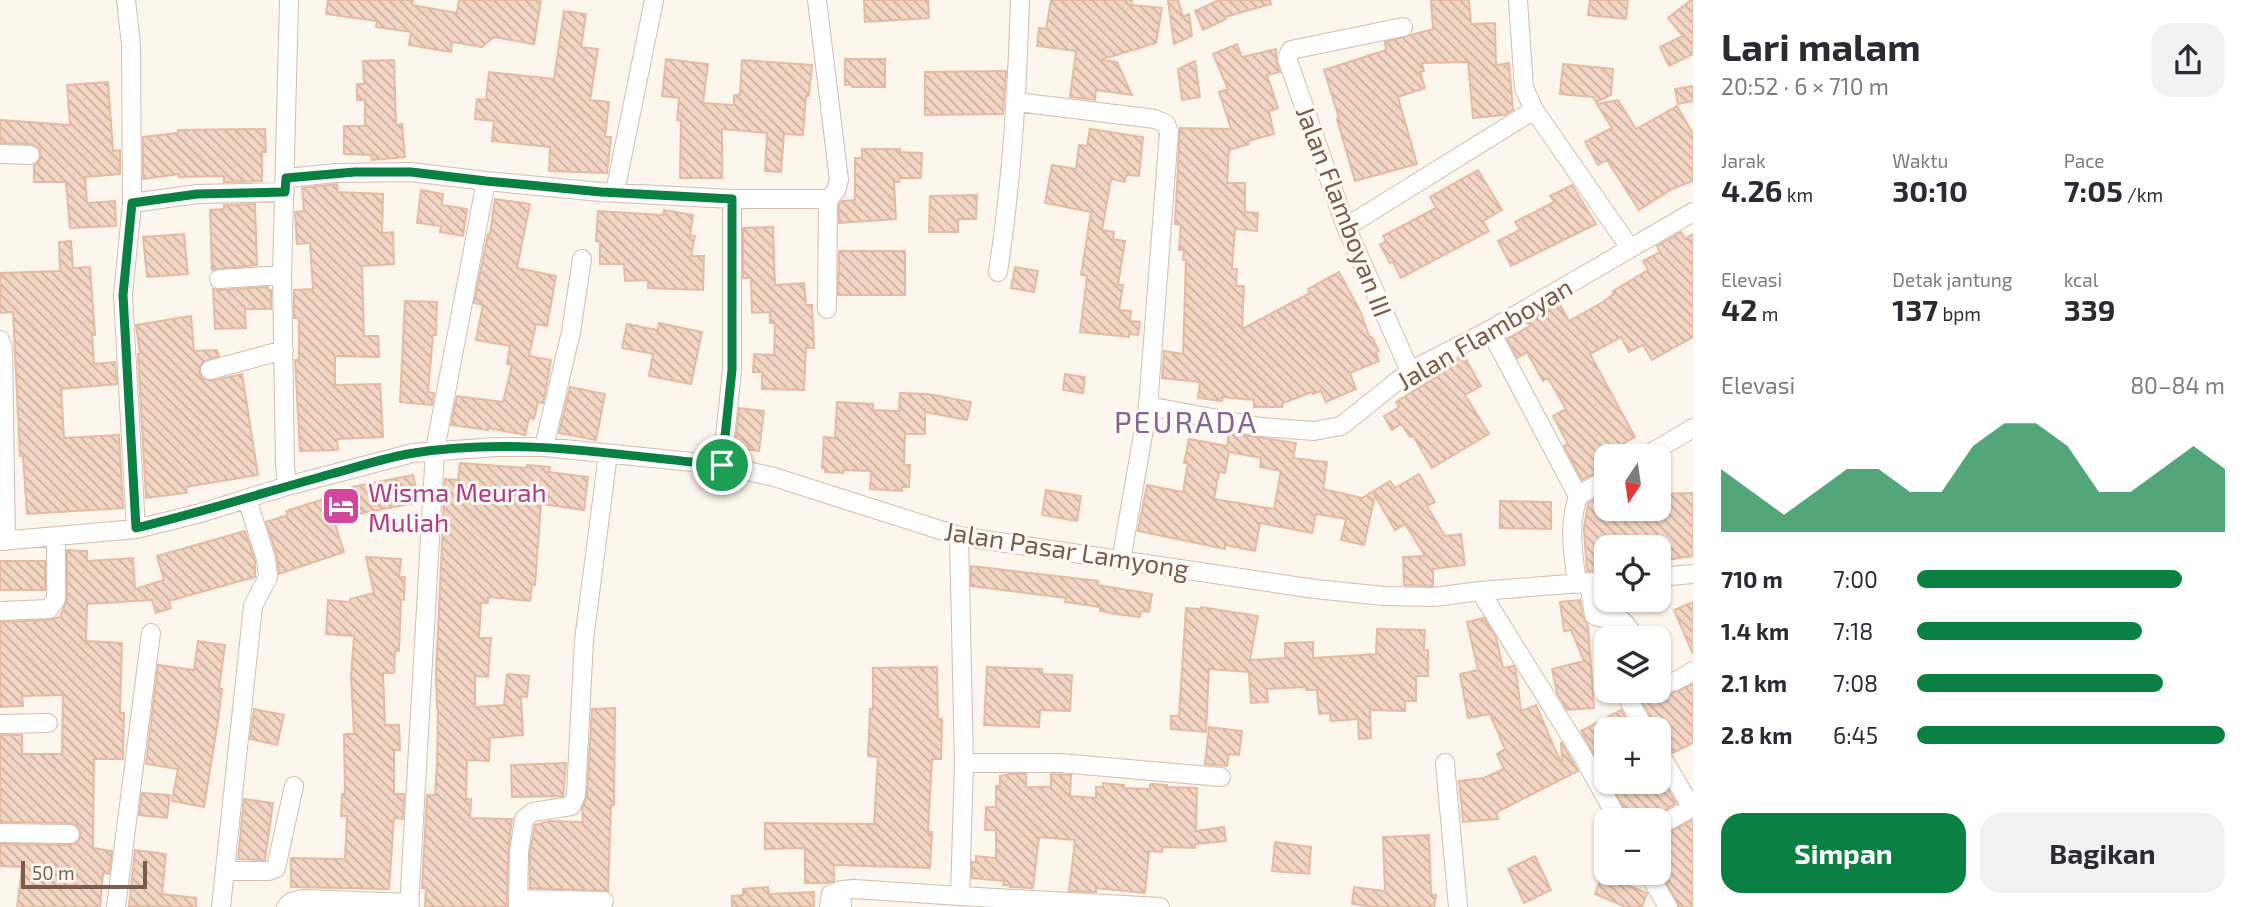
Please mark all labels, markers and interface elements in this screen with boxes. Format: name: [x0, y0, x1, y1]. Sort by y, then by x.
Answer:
text: Lari malam: [1721, 23, 1921, 69]
button: share: [2151, 23, 2225, 97]
text: 20:52 · 6 × 710 m: [1721, 72, 1889, 100]
street label: Jalan Flamboyan III: [1290, 101, 1400, 321]
text: Jarak: [1721, 149, 1766, 172]
text: Waktu: [1892, 149, 1948, 172]
text: Pace: [2064, 149, 2105, 172]
text: 4.26: [1721, 172, 1783, 208]
text: 30:10: [1892, 172, 1968, 208]
text: 7:05: [2064, 172, 2123, 208]
text: km: [1783, 183, 1813, 206]
text: /km: [2123, 183, 2163, 206]
text: Elevasi: [1721, 268, 1782, 291]
text: Detak jantung: [1892, 268, 2012, 291]
text: kcal: [2064, 268, 2098, 291]
street label: Jalan Flamboyan: [1391, 270, 1577, 396]
text: 42: [1721, 291, 1758, 327]
text: 137: [1892, 291, 1938, 327]
text: 339: [2064, 291, 2115, 327]
text: m: [1758, 302, 1778, 325]
text: bpm: [1938, 302, 1981, 325]
text: Elevasi: [1721, 371, 1795, 399]
text: 80–84 m: [2130, 371, 2225, 399]
district label: PEURADA: [1114, 403, 1258, 439]
pin: [692, 435, 752, 495]
north arrow: [1594, 444, 1671, 522]
map controls: [1594, 444, 1671, 885]
icon: arrive: [703, 446, 741, 484]
place label: Wisma Meurah Muliah: [368, 476, 547, 537]
hotel icon: Wisma Meurah Muliah: [320, 485, 362, 527]
street label: Jalan Pasar Lamyong: [943, 514, 1191, 584]
button: locate: [1594, 535, 1671, 612]
text: 710 m: [1721, 565, 1783, 593]
text: 7:00: [1833, 565, 1878, 593]
text: 1.4 km: [1721, 617, 1789, 645]
text: 7:18: [1833, 617, 1873, 645]
button: layers: [1594, 626, 1671, 703]
text: 2.1 km: [1721, 669, 1787, 697]
text: 7:08: [1833, 669, 1878, 697]
button: +: [1594, 717, 1671, 794]
text: 2.8 km: [1721, 721, 1792, 749]
text: 6:45: [1833, 721, 1878, 749]
button: −: [1594, 808, 1671, 885]
button: Simpan: [1721, 813, 1966, 893]
button: Bagikan: [1980, 813, 2225, 893]
scale bar: [21, 858, 147, 890]
text: 50 m: [32, 861, 75, 884]

